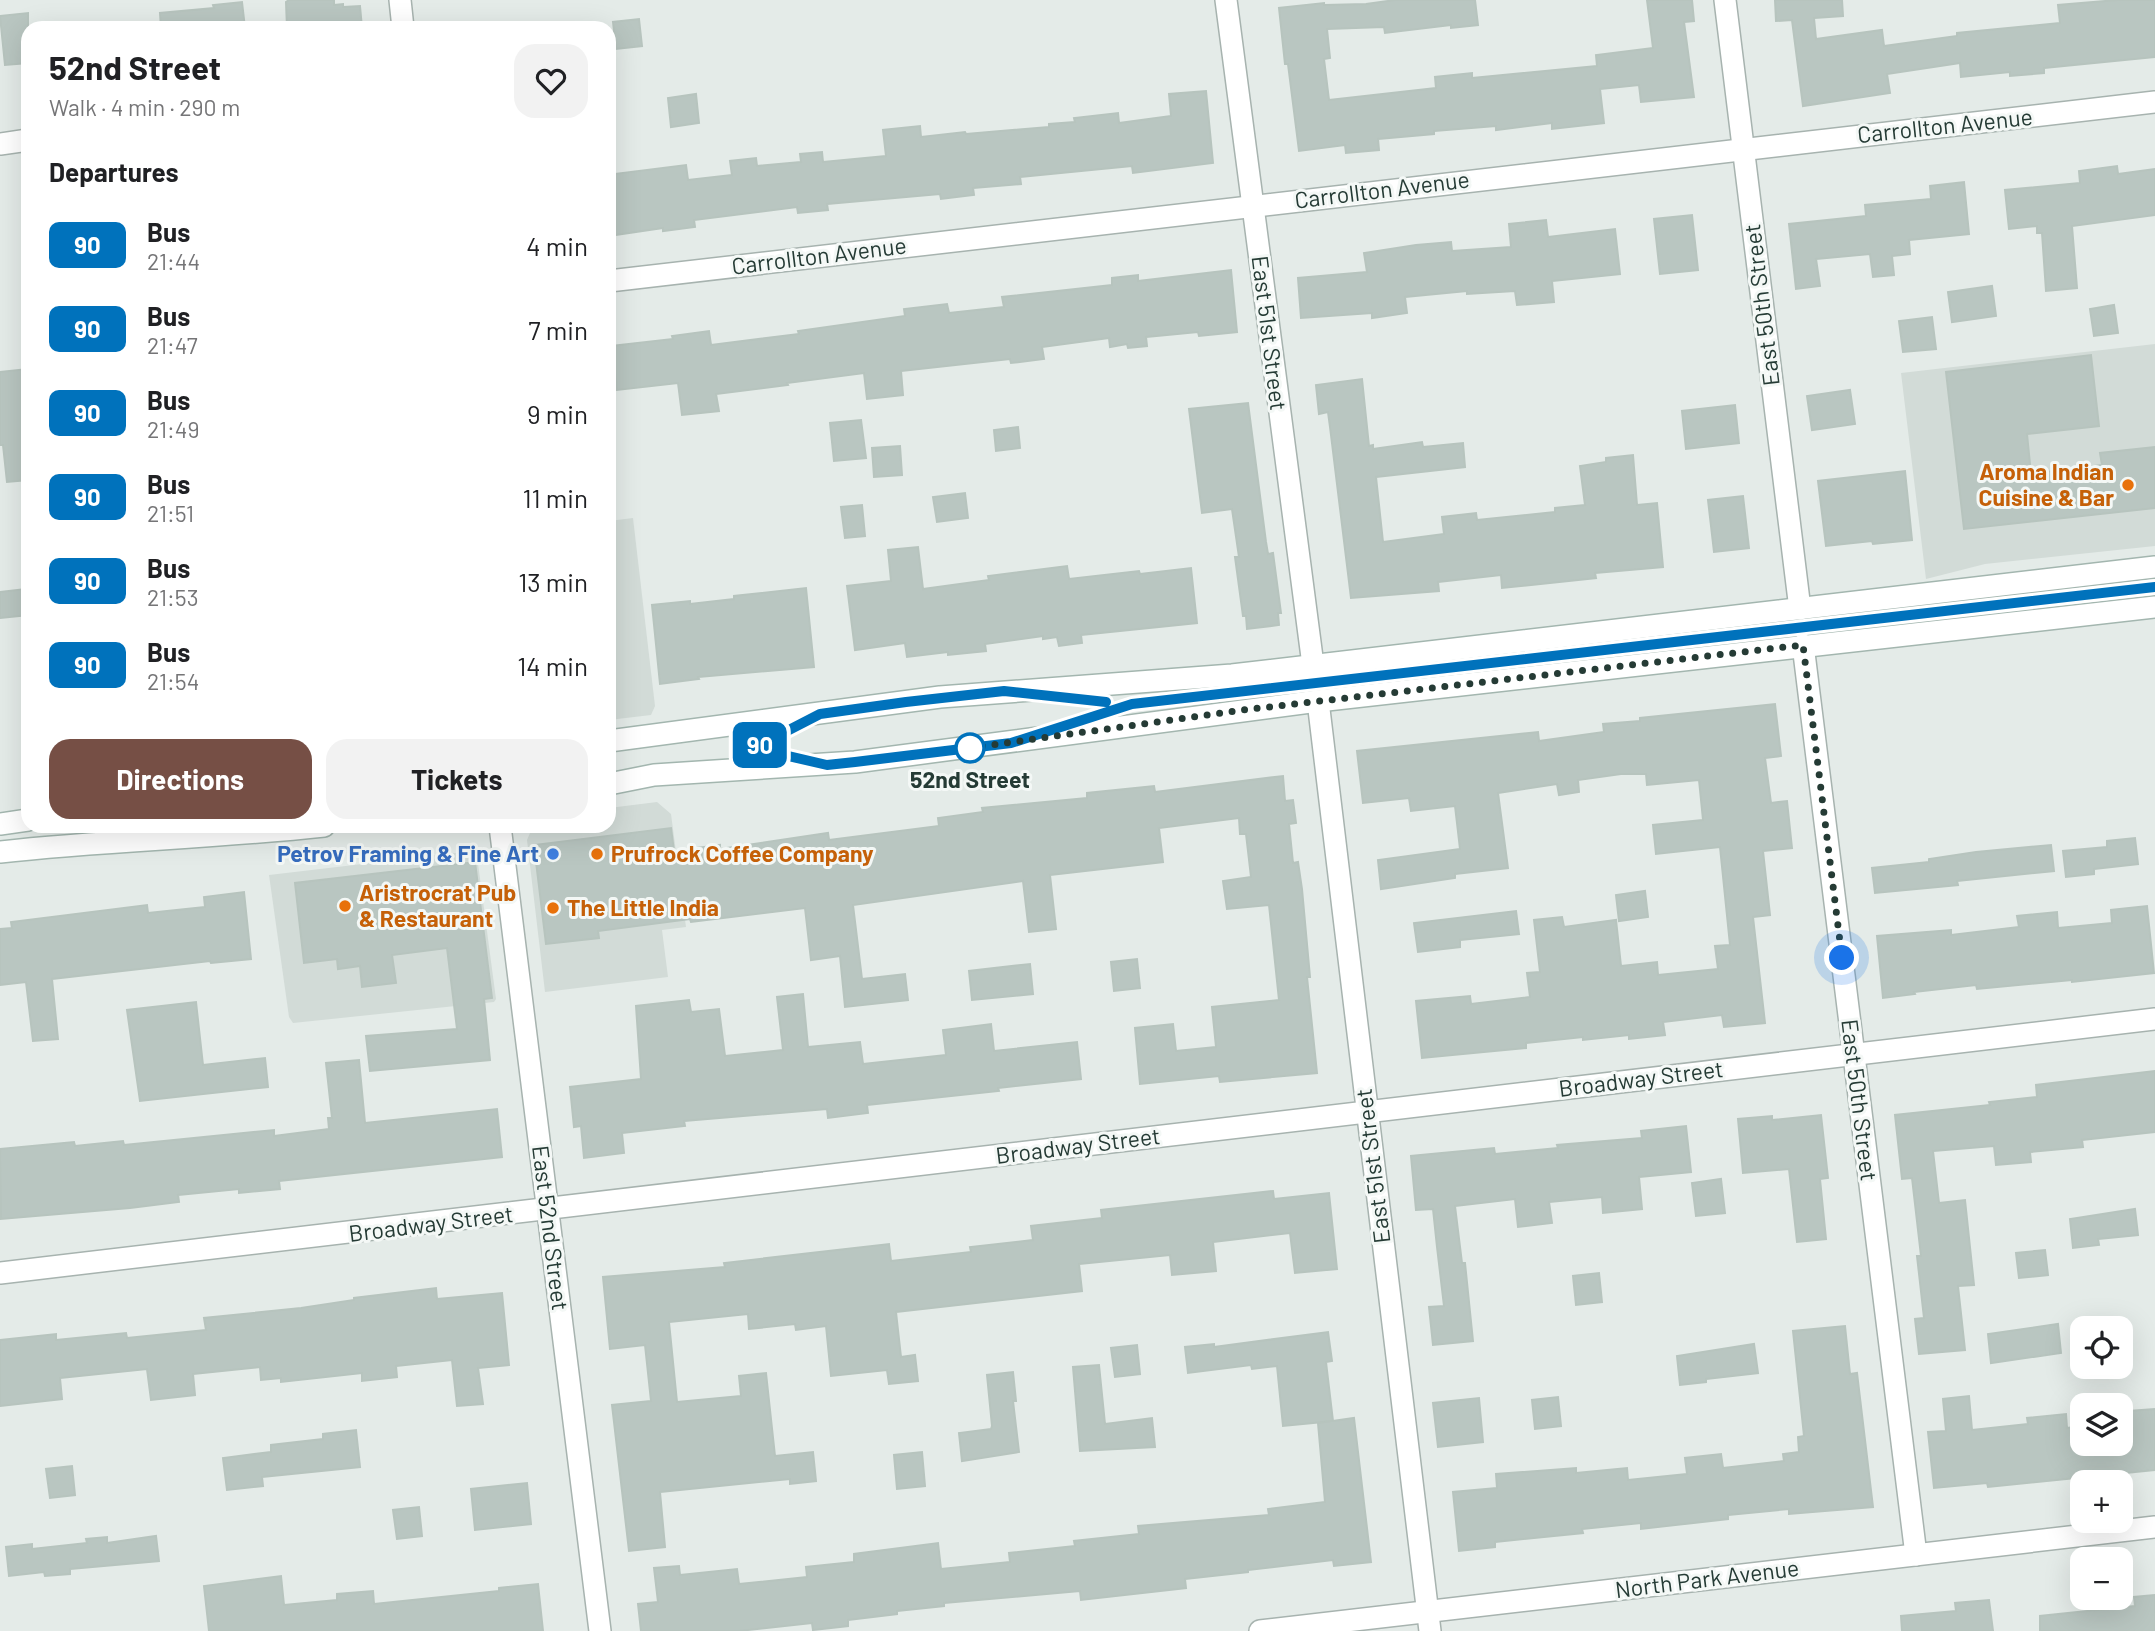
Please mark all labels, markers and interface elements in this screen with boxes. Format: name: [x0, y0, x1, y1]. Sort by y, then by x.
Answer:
button: heart: [514, 44, 588, 118]
text: 52nd Street: [49, 47, 221, 87]
text: Walk · 4 min · 290 m: [49, 93, 240, 121]
street label: Carrollton Avenue: [1856, 102, 2034, 148]
text: Departures: [49, 156, 179, 187]
street label: Carrollton Avenue: [1293, 164, 1471, 214]
text: Bus: [147, 216, 190, 247]
street label: East 50th Street: [1737, 223, 1785, 388]
text: 90: [74, 230, 101, 259]
text: 4 min: [526, 230, 588, 261]
street label: Carrollton Avenue: [730, 230, 908, 280]
text: 21:44: [147, 247, 200, 275]
street label: East 51st Street: [1247, 254, 1293, 412]
text: Bus: [147, 300, 190, 331]
text: 90: [74, 314, 101, 343]
text: 7 min: [528, 314, 588, 345]
text: 21:47: [147, 331, 198, 359]
text: Bus: [147, 384, 190, 415]
text: 90: [74, 398, 101, 427]
text: 9 min: [527, 398, 588, 429]
text: 21:49: [147, 415, 200, 443]
place label: Aroma Indian Cuisine & Bar: [1979, 457, 2114, 511]
text: Bus: [147, 468, 190, 499]
marker: Aroma Indian Cuisine & Bar: [2120, 477, 2136, 493]
text: 90: [74, 482, 101, 511]
text: 11 min: [522, 482, 588, 513]
text: 21:51: [147, 499, 194, 527]
text: Bus: [147, 552, 190, 583]
text: 90: [74, 566, 101, 595]
text: 13 min: [518, 566, 588, 597]
text: 21:53: [147, 583, 199, 611]
text: Bus: [147, 636, 190, 667]
text: 90: [74, 650, 101, 679]
text: 14 min: [517, 650, 588, 681]
text: 21:54: [147, 667, 199, 695]
line badge: 90: [728, 722, 792, 768]
text: 90: [747, 730, 773, 759]
marker: 52nd Street: [955, 733, 985, 763]
button: Directions: [49, 739, 312, 819]
button: Tickets: [326, 739, 588, 819]
place label: 52nd Street: [910, 765, 1030, 793]
place label: Petrov Framing & Fine Art: [277, 839, 539, 867]
place label: Prufrock Coffee Company: [611, 839, 874, 867]
marker: Petrov Framing & Fine Art: [545, 846, 561, 862]
marker: Prufrock Coffee Company: [589, 846, 605, 862]
place label: Aristrocrat Pub & Restaurant: [359, 878, 516, 932]
place label: The Little India: [567, 893, 719, 921]
marker: Aristrocrat Pub & Restaurant: [337, 898, 353, 914]
marker: The Little India: [545, 900, 561, 916]
your location: [1824, 940, 1859, 975]
street label: East 50th Street: [1836, 1017, 1884, 1182]
street label: Broadway Street: [1557, 1054, 1725, 1102]
street label: East 51st Street: [1349, 1087, 1395, 1245]
street label: Broadway Street: [994, 1121, 1162, 1169]
street label: East 52nd Street: [527, 1144, 575, 1312]
street label: Broadway Street: [347, 1199, 515, 1247]
map controls: [2070, 1316, 2133, 1610]
button: locate: [2070, 1316, 2133, 1379]
button: layers: [2070, 1393, 2133, 1456]
button: +: [2070, 1470, 2133, 1533]
button: −: [2070, 1547, 2133, 1610]
street label: North Park Avenue: [1613, 1553, 1800, 1603]

